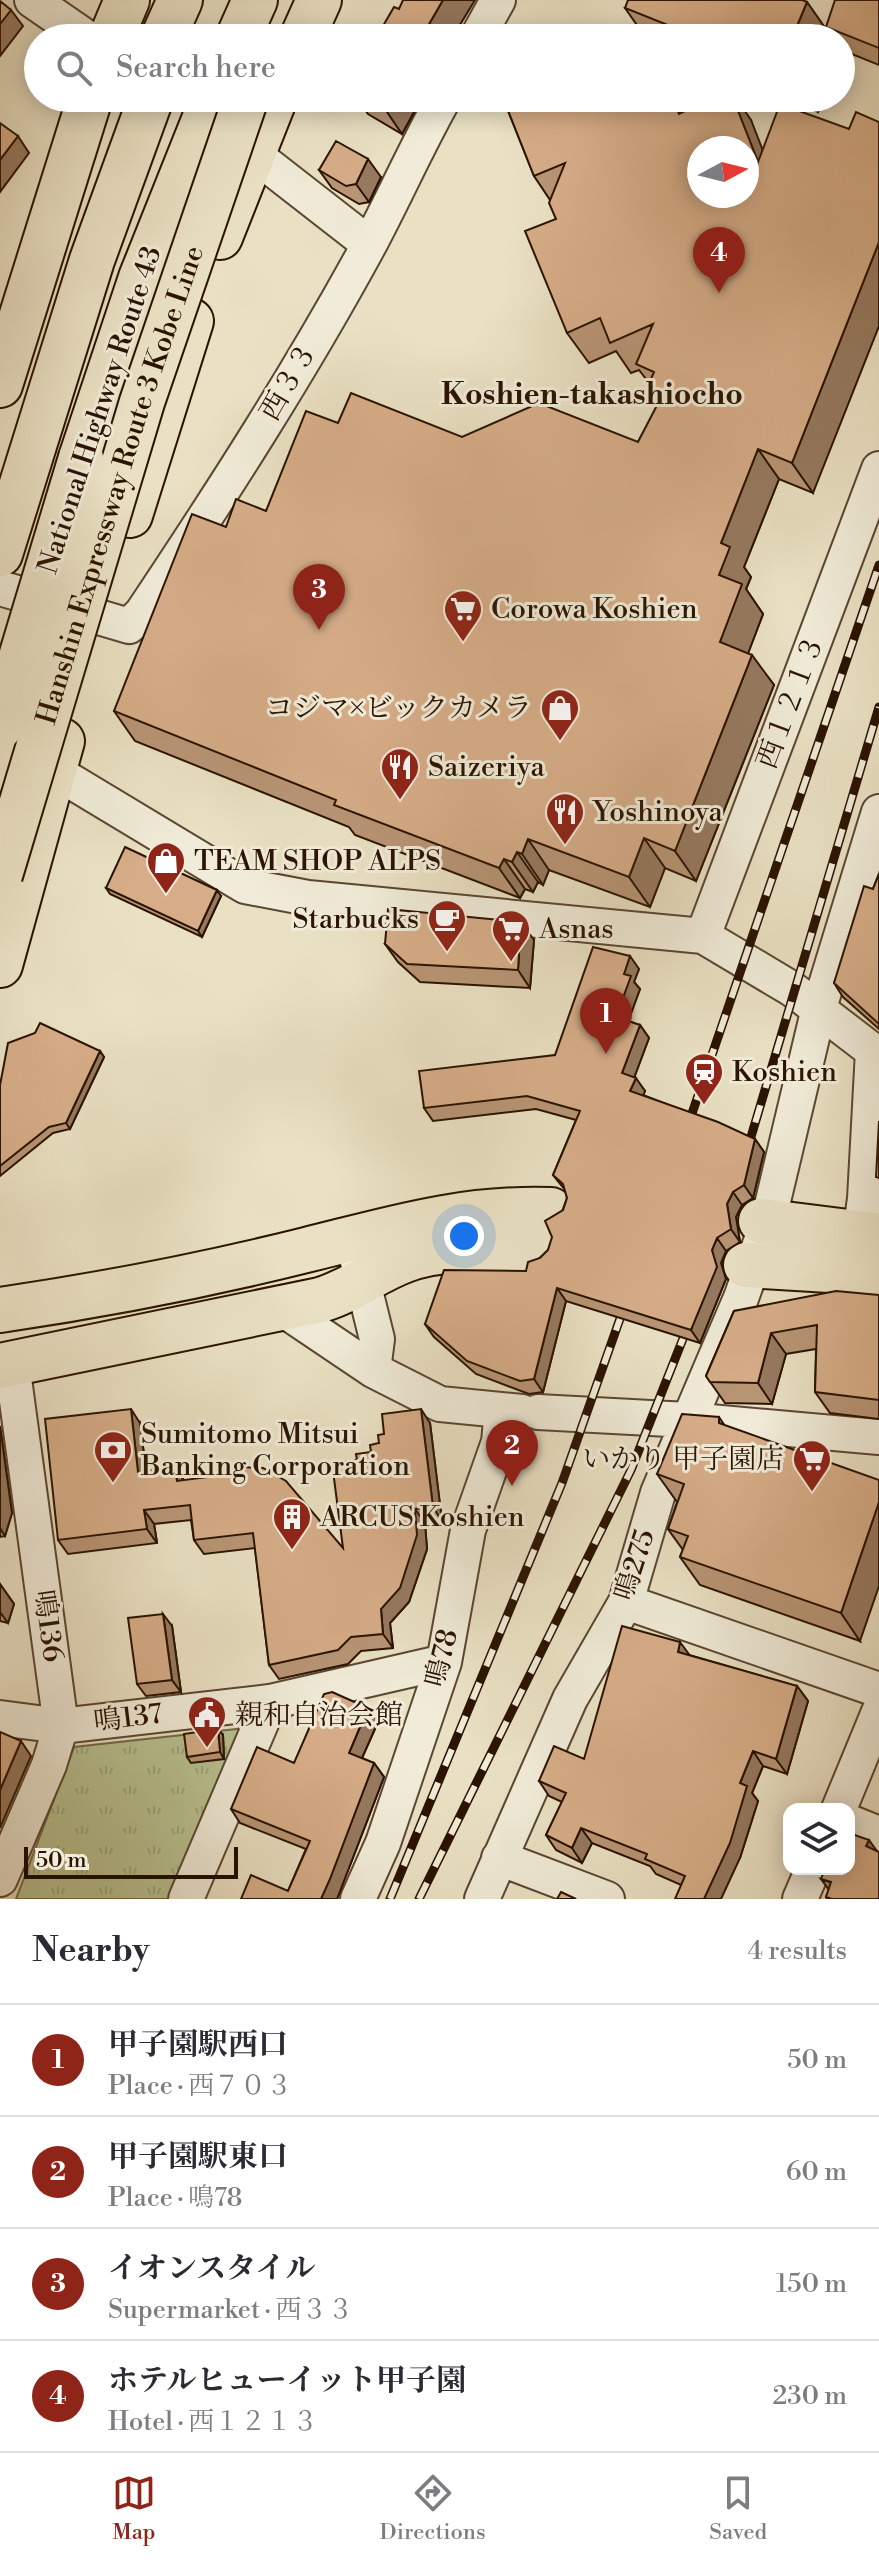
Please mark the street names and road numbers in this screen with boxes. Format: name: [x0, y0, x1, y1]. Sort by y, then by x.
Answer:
street label: Hanshin Expressway Route 3 Kobe Line: [29, 241, 212, 729]
street label: National Highway Route 43: [30, 242, 170, 578]
street label: 西３３: [253, 337, 325, 427]
street label: 西１２１３: [750, 630, 832, 774]
street label: 鳴275: [607, 1525, 663, 1605]
street label: 鳴136: [26, 1588, 70, 1664]
street label: 鳴78: [418, 1625, 466, 1691]
street label: 鳴137: [92, 1696, 164, 1740]

